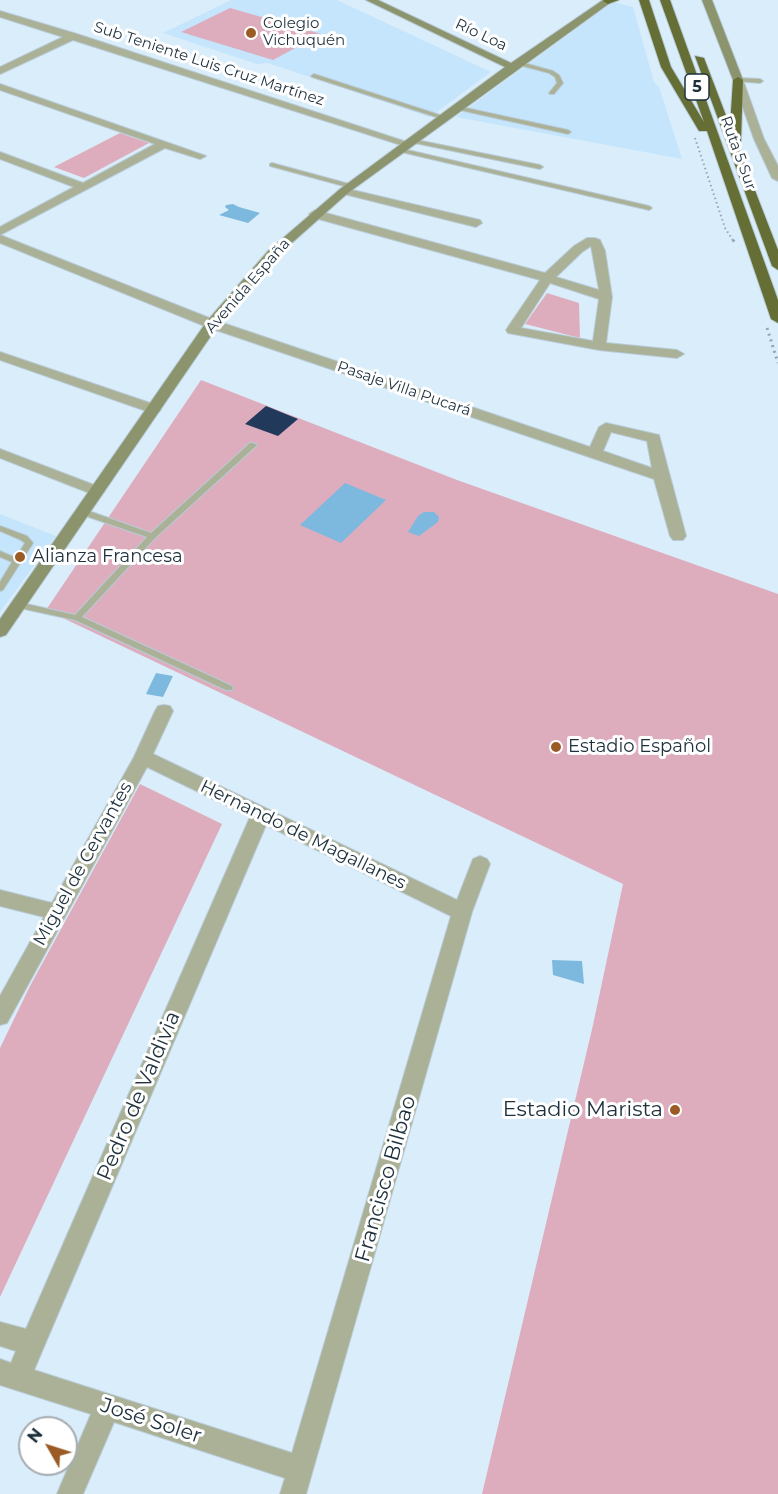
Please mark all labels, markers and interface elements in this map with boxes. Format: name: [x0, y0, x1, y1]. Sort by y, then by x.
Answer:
place label: Colegio Vichuquén: [263, 15, 345, 50]
street label: Río Loa: [452, 15, 510, 55]
street label: Sub Teniente Luis Cruz Martínez: [92, 18, 326, 110]
marker: Colegio Vichuquén: [244, 26, 258, 40]
road number: 5: [685, 74, 709, 100]
street label: Ruta 5 Sur: [716, 114, 760, 192]
street label: Avenida España: [202, 235, 294, 337]
street label: Pasaje Villa Pucará: [335, 358, 473, 420]
place label: Alianza Francesa: [32, 546, 183, 568]
marker: Alianza Francesa: [13, 550, 27, 564]
place label: Estadio Español: [568, 736, 711, 758]
marker: Estadio Español: [549, 740, 563, 754]
street label: Hernando de Magallanes: [197, 776, 409, 894]
street label: Miguel de Cervantes: [29, 778, 137, 950]
street label: Pedro de Valdivia: [92, 1007, 186, 1185]
street label: Francisco Bilbao: [350, 1093, 422, 1265]
place label: Estadio Marista: [503, 1097, 663, 1123]
marker: Estadio Marista: [668, 1103, 682, 1117]
street label: José Soler: [97, 1393, 205, 1449]
north arrow: [18, 1416, 78, 1476]
text: N: [24, 1425, 47, 1447]

